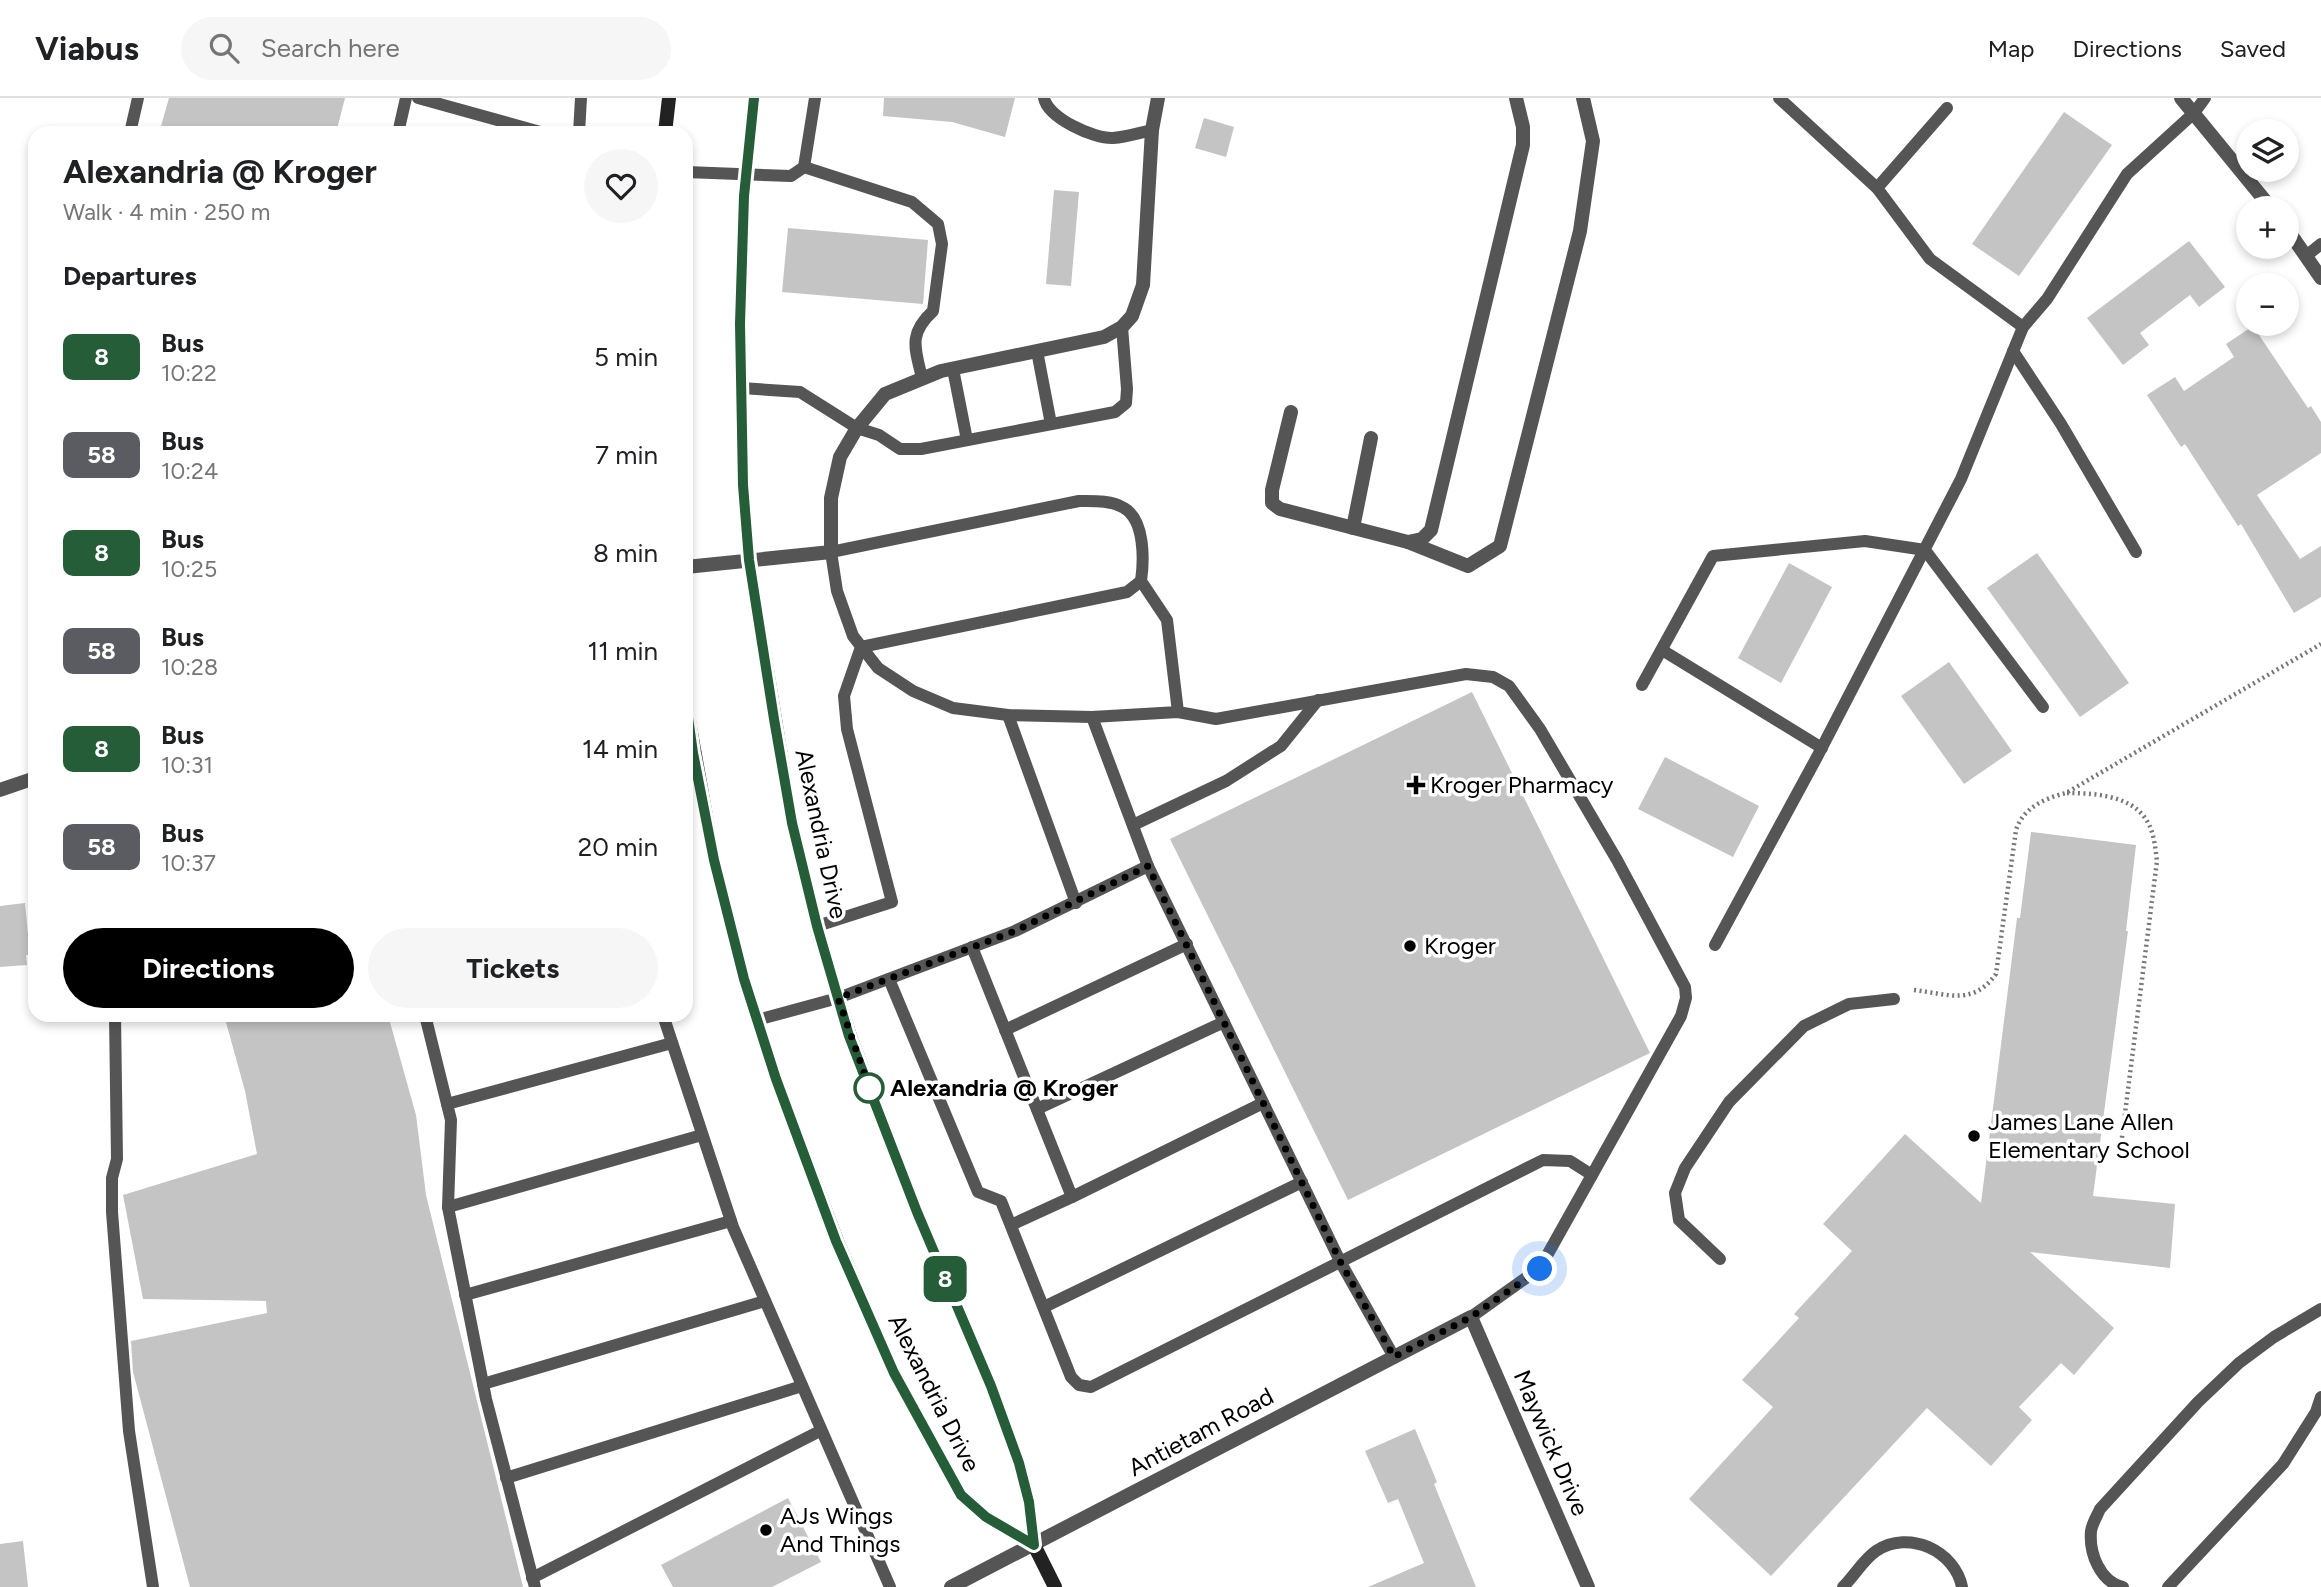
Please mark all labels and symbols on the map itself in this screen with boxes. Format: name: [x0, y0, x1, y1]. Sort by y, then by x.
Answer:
street label: Alexandria Drive: [789, 746, 854, 921]
place label: Kroger Pharmacy: [1430, 770, 1614, 799]
marker: Kroger Pharmacy: [1408, 777, 1424, 793]
place label: Kroger: [1424, 931, 1496, 960]
marker: Kroger: [1402, 938, 1418, 954]
marker: Alexandria @ Kroger: [854, 1073, 884, 1103]
place label: Alexandria @ Kroger: [890, 1073, 1118, 1102]
place label: James Lane Allen Elementary School: [1988, 1107, 2190, 1164]
marker: James Lane Allen Elementary School: [1966, 1128, 1982, 1144]
your location: [1522, 1251, 1557, 1286]
line badge: 8: [922, 1256, 968, 1302]
street label: Alexandria Drive: [882, 1309, 987, 1476]
street label: Maywick Drive: [1508, 1366, 1595, 1520]
street label: Antietam Road: [1123, 1381, 1278, 1482]
place label: AJs Wings And Things: [780, 1501, 901, 1558]
marker: AJs Wings And Things: [758, 1522, 774, 1538]

